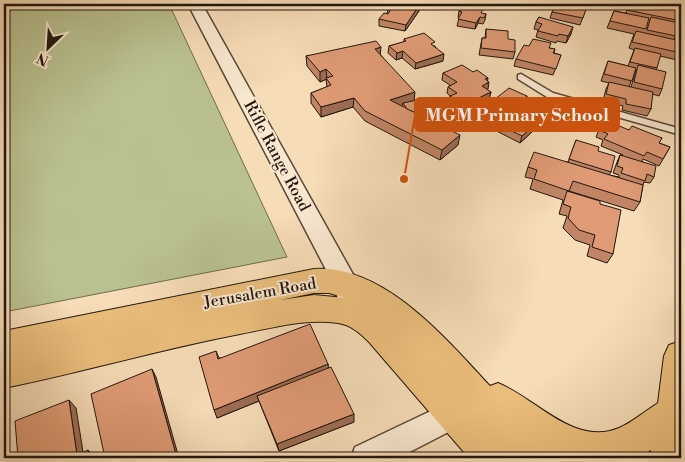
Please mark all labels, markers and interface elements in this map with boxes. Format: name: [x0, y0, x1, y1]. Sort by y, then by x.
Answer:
north arrow: [22, 22, 72, 72]
text: N: [34, 48, 52, 69]
street label: Rifle Range Road: [239, 97, 315, 215]
callout: MGM Primary School: [415, 98, 619, 131]
text: MGM Primary School: [425, 104, 609, 127]
street label: Jerusalem Road: [201, 273, 318, 313]

